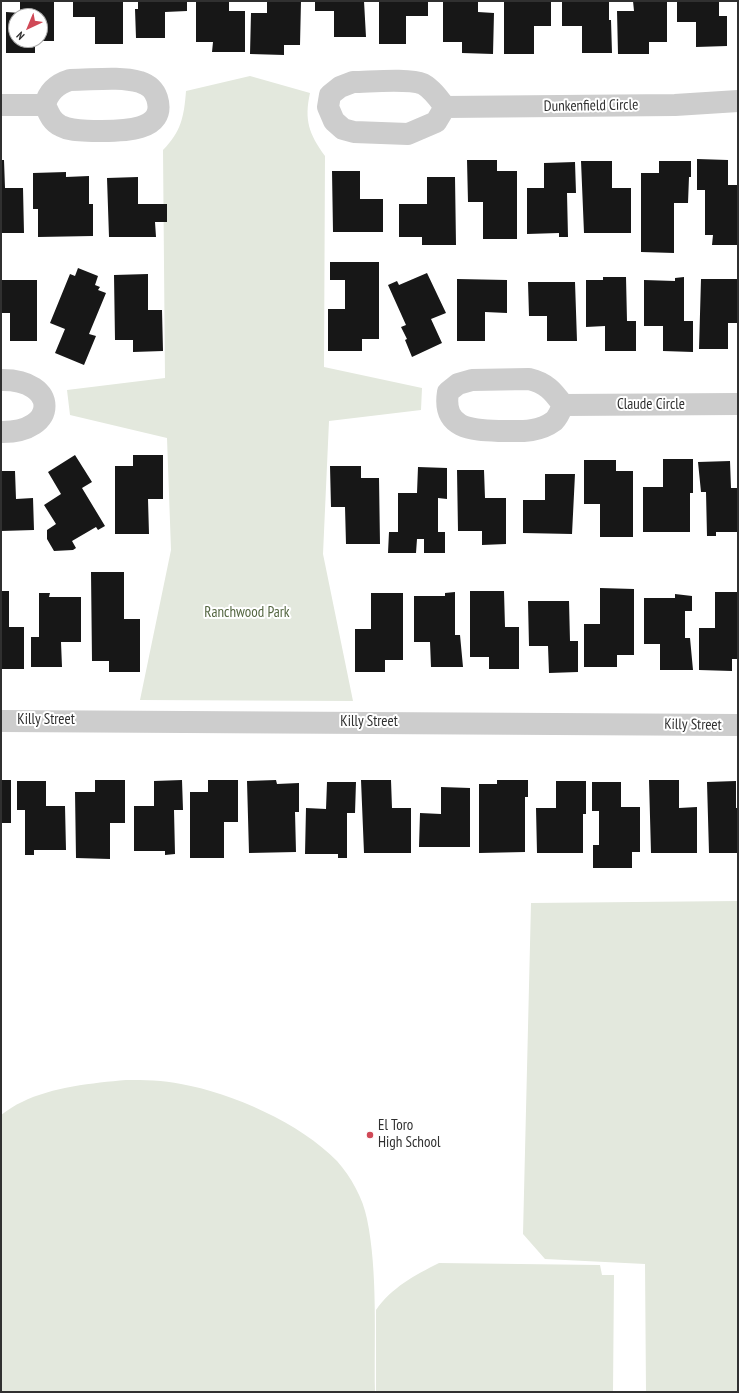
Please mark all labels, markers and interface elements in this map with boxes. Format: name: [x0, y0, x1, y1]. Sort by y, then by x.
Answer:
north arrow: [8, 8, 48, 48]
text: N: [13, 29, 27, 43]
street label: Dunkenfield Circle: [544, 96, 638, 116]
street label: Claude Circle: [617, 396, 685, 414]
park label: Ranchwood Park: [204, 604, 290, 622]
street label: Killy Street: [17, 711, 75, 729]
street label: Killy Street: [340, 713, 398, 731]
street label: Killy Street: [664, 715, 722, 735]
place label: El Toro High School: [378, 1117, 440, 1152]
marker: El Toro High School: [365, 1130, 375, 1140]

